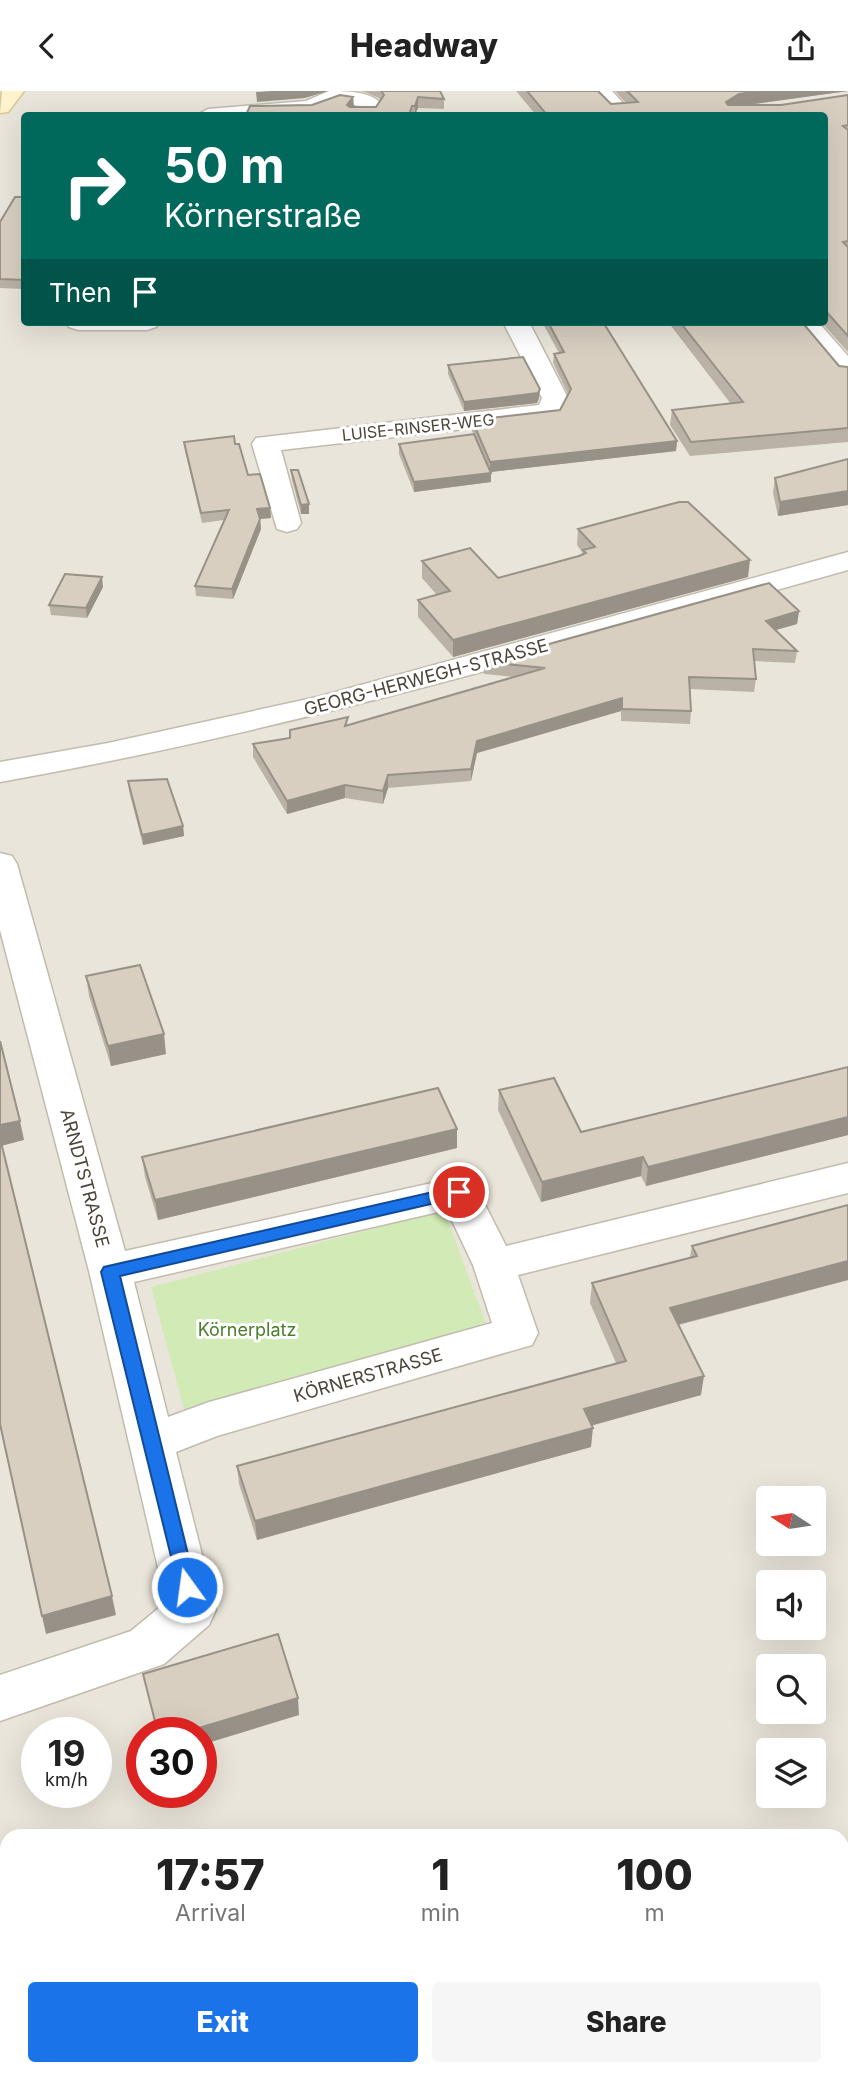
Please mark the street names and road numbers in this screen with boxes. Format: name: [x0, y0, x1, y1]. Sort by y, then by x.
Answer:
street label: LUISE-RINSER-WEG: [341, 409, 495, 445]
street label: GEORG-HERWEGH-STRASSE: [302, 634, 550, 720]
street label: ARNDTSTRASSE: [56, 1106, 114, 1250]
street label: KÖRNERSTRASSE: [291, 1343, 445, 1406]

